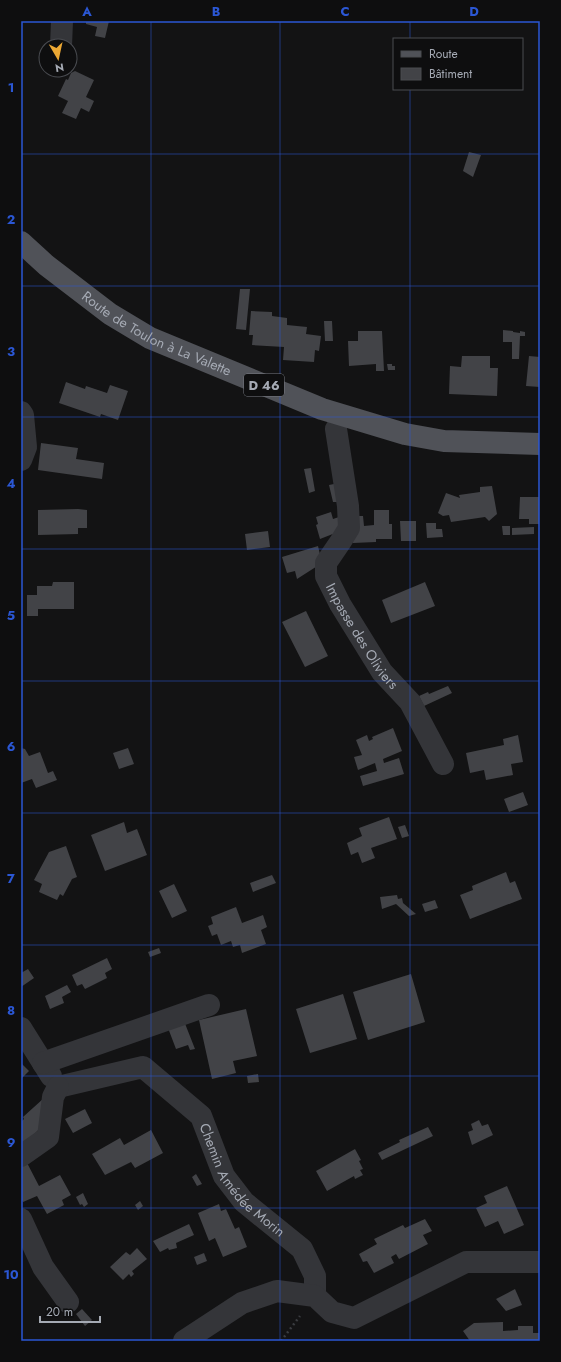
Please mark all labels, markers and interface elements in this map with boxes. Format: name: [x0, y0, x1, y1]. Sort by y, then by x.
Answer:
text: A: [81, 2, 92, 21]
text: B: [212, 2, 221, 21]
text: C: [340, 2, 350, 21]
text: D: [469, 2, 479, 21]
north arrow: [38, 38, 78, 78]
legend: [393, 38, 523, 90]
text: Route: [429, 45, 458, 63]
text: N: [54, 59, 65, 76]
text: Bâtiment: [429, 65, 472, 83]
text: 1: [8, 78, 14, 97]
text: 2: [7, 210, 15, 229]
street label: Route de Toulon à La Valette: [78, 286, 234, 381]
text: 3: [7, 342, 15, 361]
road number: D 46: [244, 374, 284, 396]
text: 4: [6, 474, 16, 493]
street label: Impasse des Oliviers: [321, 580, 403, 694]
text: 5: [7, 606, 15, 625]
text: 6: [7, 737, 16, 756]
text: 7: [7, 869, 15, 888]
text: 8: [7, 1001, 15, 1020]
street label: Chemin Amédée Morin: [195, 1120, 289, 1241]
text: 9: [7, 1133, 16, 1152]
text: 10: [3, 1265, 19, 1284]
scale bar: [40, 1298, 100, 1324]
text: 20 m: [46, 1303, 73, 1321]

